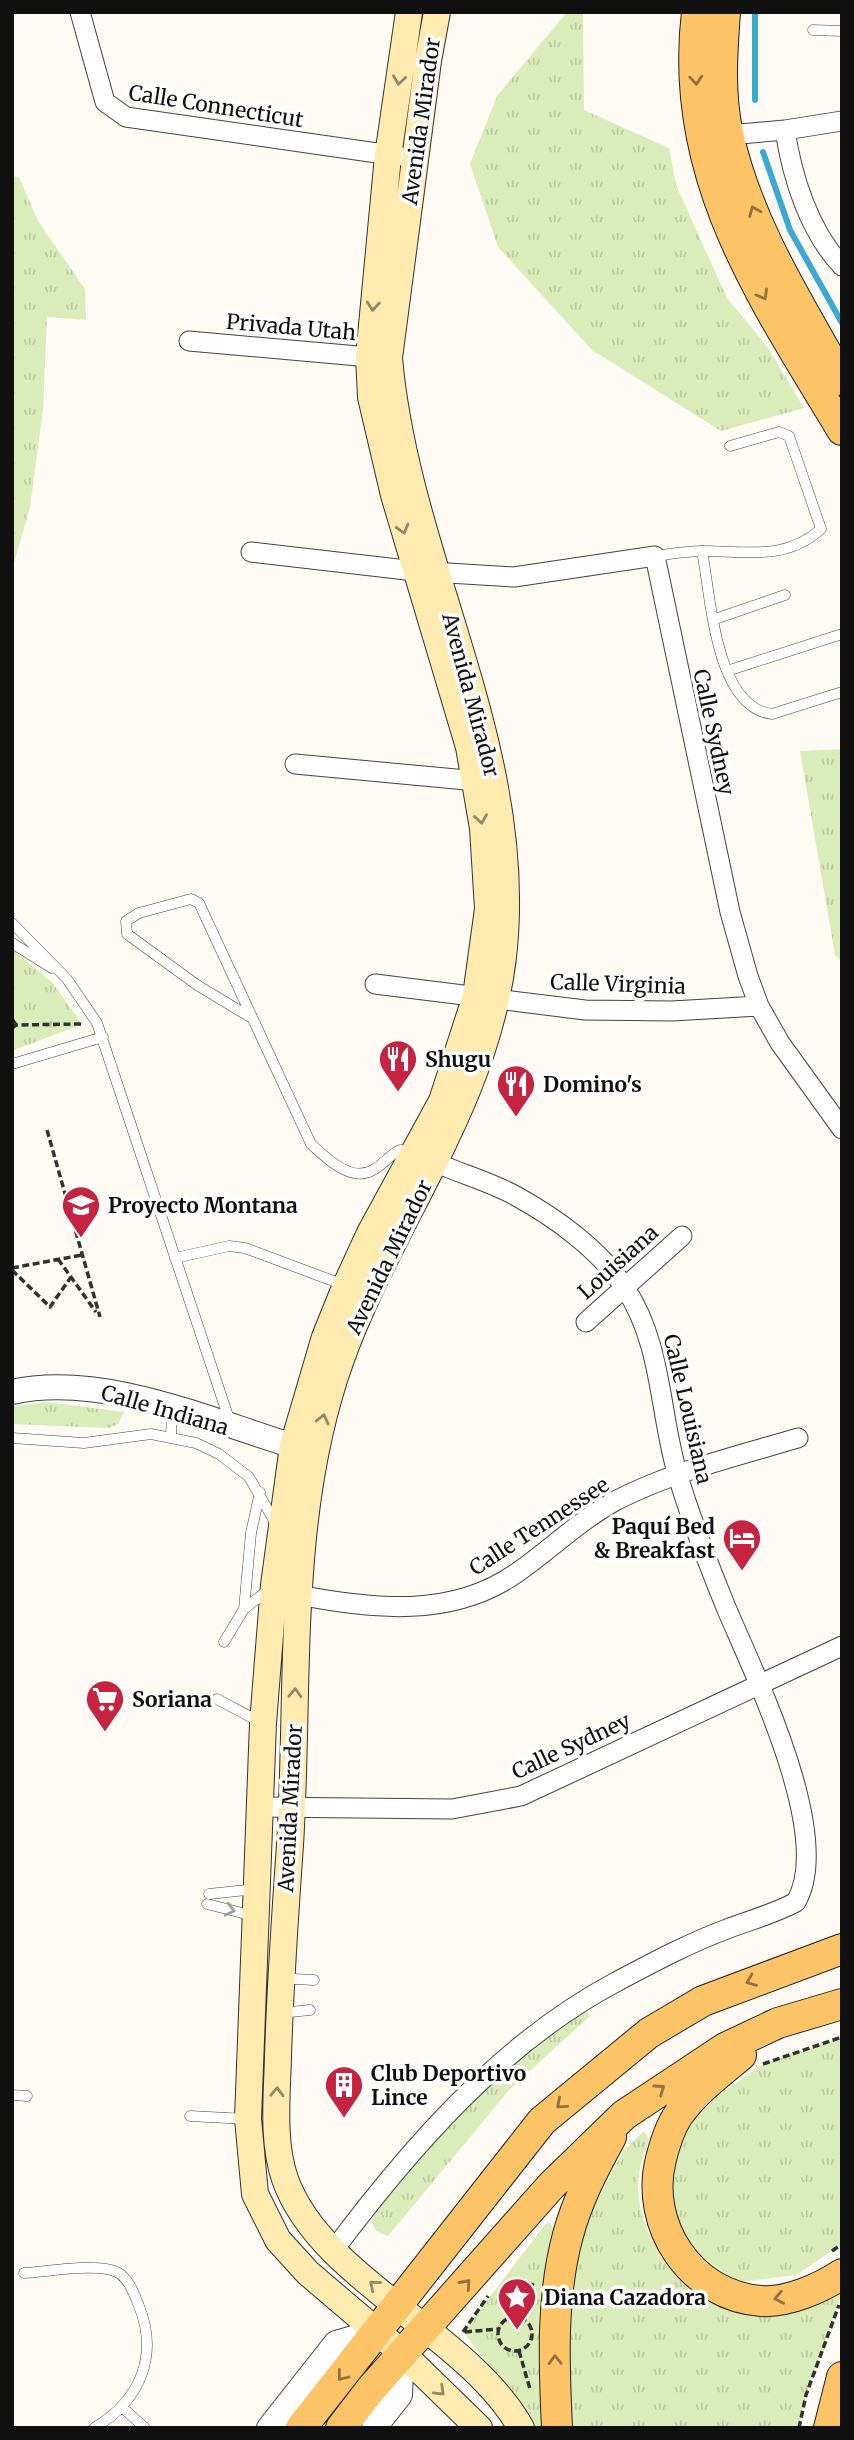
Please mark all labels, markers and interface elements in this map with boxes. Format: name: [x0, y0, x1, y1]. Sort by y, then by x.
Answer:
street label: Avenida Mirador: [396, 36, 446, 207]
one-way arrow: [392, 74, 407, 86]
one-way arrow: [688, 75, 703, 86]
street label: Calle Connecticut: [127, 79, 305, 133]
one-way arrow: [748, 205, 762, 217]
one-way arrow: [755, 287, 768, 300]
one-way arrow: [366, 300, 381, 312]
street label: Privada Utah: [225, 308, 357, 346]
one-way arrow: [395, 523, 409, 535]
street label: Avenida Mirador: [436, 609, 506, 780]
street label: Calle Sydney: [687, 667, 741, 798]
one-way arrow: [474, 813, 489, 825]
street label: Calle Virginia: [550, 968, 686, 1000]
restaurant icon: Shugu: [377, 1038, 419, 1093]
place label: Shugu: [425, 1046, 491, 1073]
restaurant icon: Domino's: [495, 1063, 537, 1118]
place label: Domino's: [543, 1071, 642, 1098]
street label: Avenida Mirador: [340, 1175, 438, 1339]
school or university icon: Proyecto Montana: [60, 1184, 102, 1239]
place label: Proyecto Montana: [108, 1192, 298, 1219]
street label: Louisiana: [572, 1219, 664, 1305]
street label: Calle Louisiana: [658, 1331, 718, 1487]
street label: Calle Indiana: [98, 1379, 232, 1441]
one-way arrow: [315, 1413, 329, 1425]
street label: Calle Tennessee: [464, 1471, 614, 1581]
place label: Paquí Bed & Breakfast: [594, 1513, 716, 1564]
hotel icon: Paquí Bed & Breakfast: [721, 1517, 763, 1572]
supermarket icon: Soriana: [84, 1678, 126, 1733]
place label: Soriana: [132, 1686, 212, 1713]
one-way arrow: [288, 1688, 303, 1699]
street label: Calle Sydney: [507, 1706, 635, 1785]
street label: Avenida Mirador: [272, 1723, 308, 1894]
one-way arrow: [224, 1902, 236, 1916]
one-way arrow: [746, 1972, 758, 1986]
place label: Club Deportivo Lince: [371, 2060, 526, 2111]
building icon: Club Deportivo Lince: [323, 2064, 365, 2119]
one-way arrow: [653, 2084, 666, 2097]
one-way arrow: [269, 2086, 284, 2097]
one-way arrow: [557, 2096, 570, 2108]
place icon: Diana Cazadora: [496, 2276, 538, 2331]
one-way arrow: [458, 2279, 470, 2292]
one-way arrow: [369, 2281, 382, 2293]
place label: Diana Cazadora: [544, 2284, 706, 2311]
one-way arrow: [773, 2290, 785, 2305]
one-way arrow: [547, 2354, 562, 2365]
one-way arrow: [338, 2367, 350, 2380]
one-way arrow: [432, 2382, 445, 2395]

